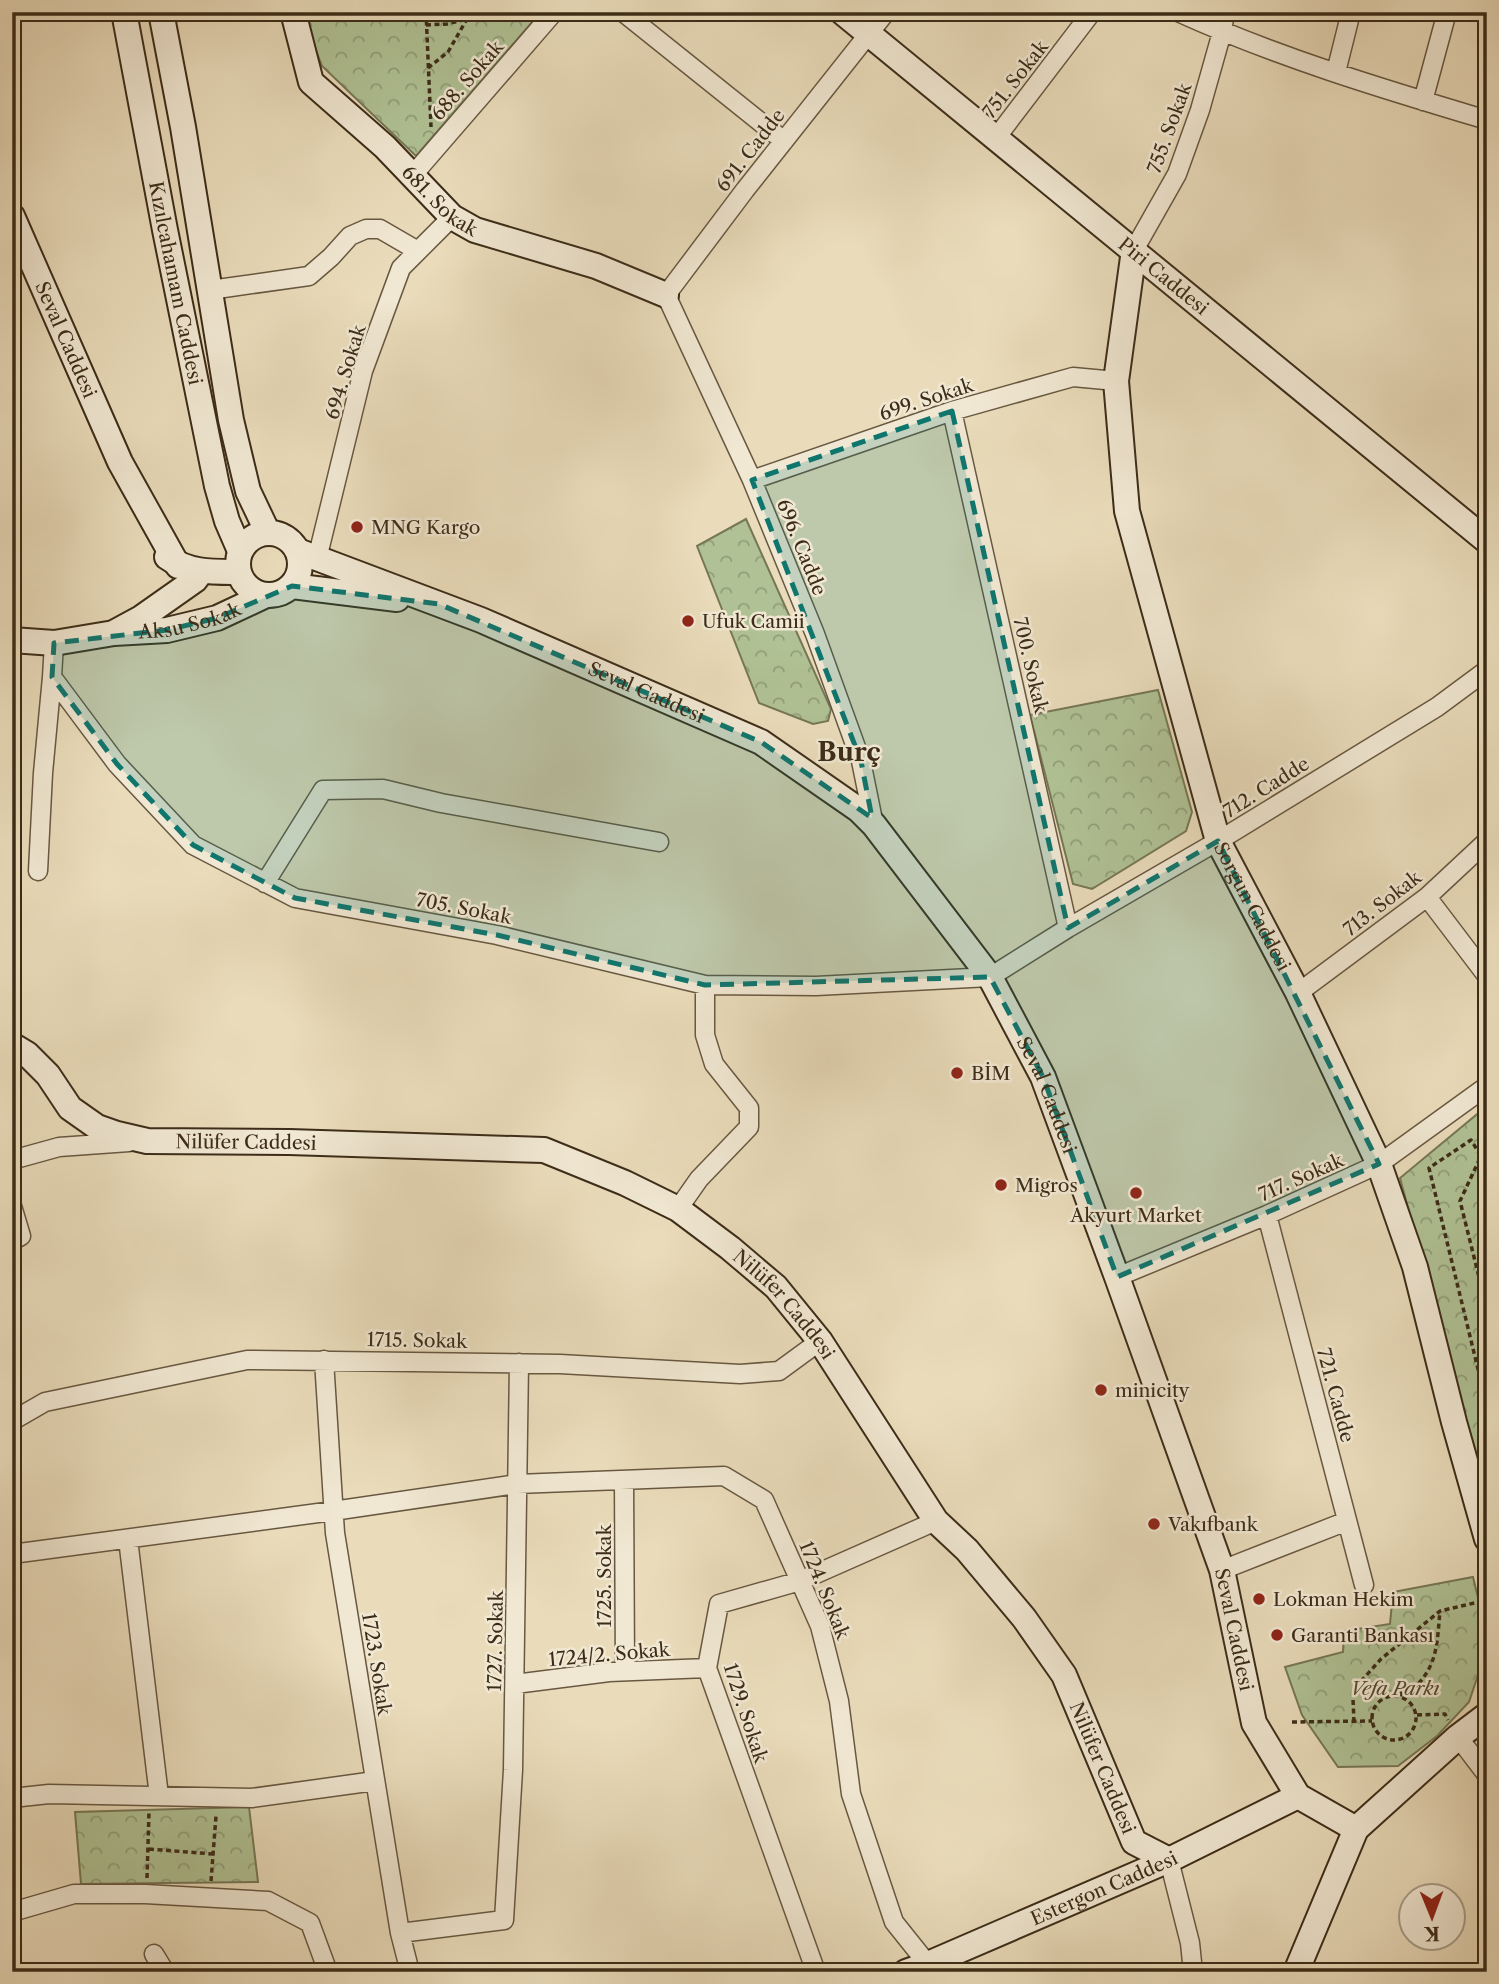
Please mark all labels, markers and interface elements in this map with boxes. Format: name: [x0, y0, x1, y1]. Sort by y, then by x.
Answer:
street label: 688. Sokak: [426, 35, 509, 125]
street label: 751. Sokak: [978, 35, 1053, 123]
street label: 755. Sokak: [1142, 79, 1197, 177]
street label: 691. Cadde: [711, 104, 790, 196]
street label: 681. Sokak: [397, 161, 483, 242]
street label: Kızılcahamam Caddesi: [144, 180, 207, 387]
street label: Piri Caddesi: [1114, 232, 1213, 320]
street label: Seval Caddesi: [30, 278, 101, 402]
street label: 694. Sokak: [320, 321, 371, 422]
street label: 699. Sokak: [876, 373, 977, 425]
street label: 696. Cadde: [772, 496, 831, 599]
place label: MNG Kargo: [371, 516, 480, 539]
marker: MNG Kargo: [349, 519, 365, 535]
street label: Aksu Sokak: [137, 597, 246, 644]
place label: Ufuk Camii: [702, 610, 805, 633]
marker: Ufuk Camii: [680, 613, 696, 629]
street label: 700. Sokak: [1008, 615, 1053, 716]
street label: Seval Caddesi: [584, 657, 708, 728]
district label: Burç: [817, 736, 881, 768]
street label: 712. Cadde: [1219, 752, 1313, 823]
street label: Sorgun Caddesi: [1209, 838, 1295, 975]
street label: 713. Sokak: [1339, 865, 1427, 941]
street label: 705. Sokak: [414, 888, 514, 929]
street label: Seval Caddesi: [1012, 1033, 1081, 1157]
place label: BİM: [971, 1062, 1011, 1085]
marker: BİM: [949, 1065, 965, 1081]
street label: Nilüfer Caddesi: [176, 1130, 317, 1155]
street label: 717. Sokak: [1255, 1148, 1348, 1206]
place label: Migros: [1015, 1174, 1078, 1197]
marker: Migros: [993, 1177, 1009, 1193]
marker: Akyurt Market: [1128, 1185, 1144, 1201]
place label: Akyurt Market: [1069, 1204, 1202, 1227]
street label: Nilüfer Caddesi: [728, 1245, 840, 1364]
street label: 1715. Sokak: [367, 1328, 468, 1353]
street label: 721. Cadde: [1312, 1345, 1359, 1445]
place label: minicity: [1115, 1379, 1190, 1402]
marker: minicity: [1093, 1382, 1109, 1398]
place label: Vakıfbank: [1167, 1513, 1259, 1536]
marker: Vakıfbank: [1146, 1516, 1162, 1532]
street label: 1725. Sokak: [593, 1523, 616, 1628]
street label: 1724. Sokak: [794, 1538, 855, 1644]
street label: Seval Caddesi: [1210, 1566, 1258, 1693]
place label: Lokman Hekim: [1273, 1588, 1414, 1611]
street label: 1727. Sokak: [483, 1589, 508, 1692]
marker: Lokman Hekim: [1251, 1591, 1267, 1607]
street label: 1723. Sokak: [357, 1611, 396, 1718]
place label: Garanti Bankası: [1291, 1624, 1434, 1647]
marker: Garanti Bankası: [1269, 1627, 1285, 1643]
street label: 1724/2. Sokak: [547, 1638, 672, 1671]
street label: 1729. Sokak: [719, 1661, 773, 1767]
park label: Vefa Parkı: [1350, 1677, 1440, 1700]
street label: Nilüfer Caddesi: [1065, 1699, 1140, 1838]
street label: Estergon Caddesi: [1027, 1847, 1182, 1930]
north arrow: [1398, 1882, 1468, 1952]
text: K: [1424, 1922, 1440, 1945]

